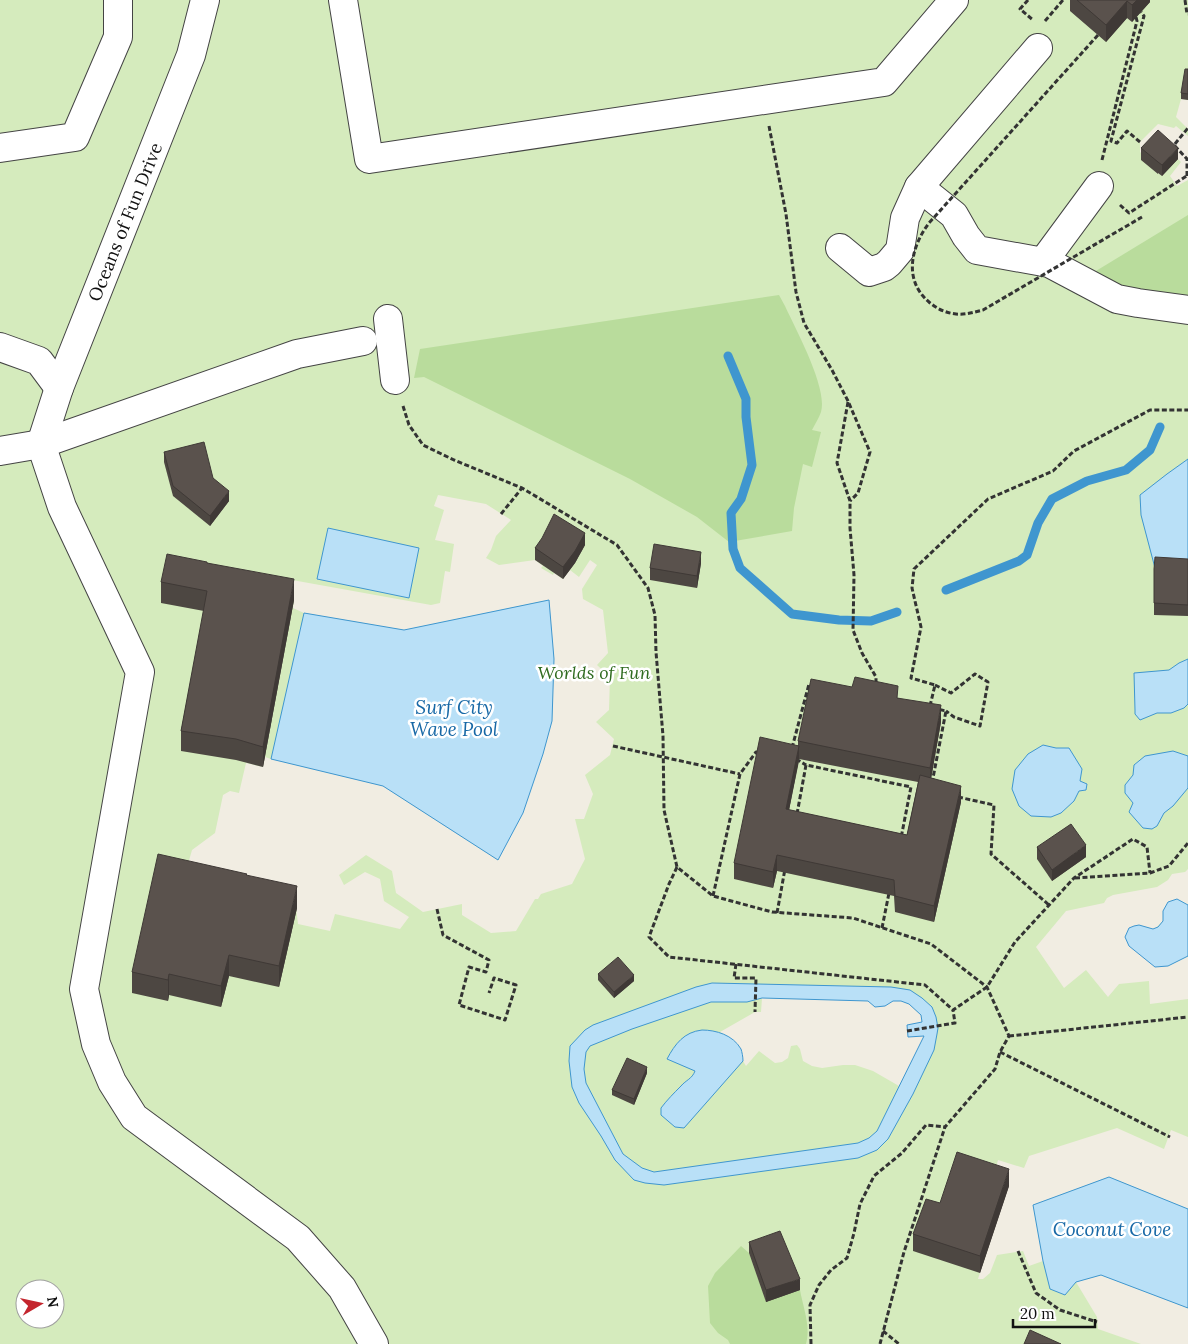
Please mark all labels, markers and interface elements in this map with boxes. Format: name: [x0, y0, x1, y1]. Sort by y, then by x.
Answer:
street label: Oceans of Fun Drive: [83, 139, 167, 305]
park label: Worlds of Fun: [537, 661, 651, 684]
water label: Surf City Wave Pool: [410, 695, 499, 741]
water label: Coconut Cove: [1053, 1217, 1171, 1241]
north arrow: [15, 1279, 65, 1329]
text: N: [43, 1295, 63, 1309]
scale bar: [1013, 1296, 1096, 1328]
text: 20 m: [1020, 1304, 1055, 1323]

